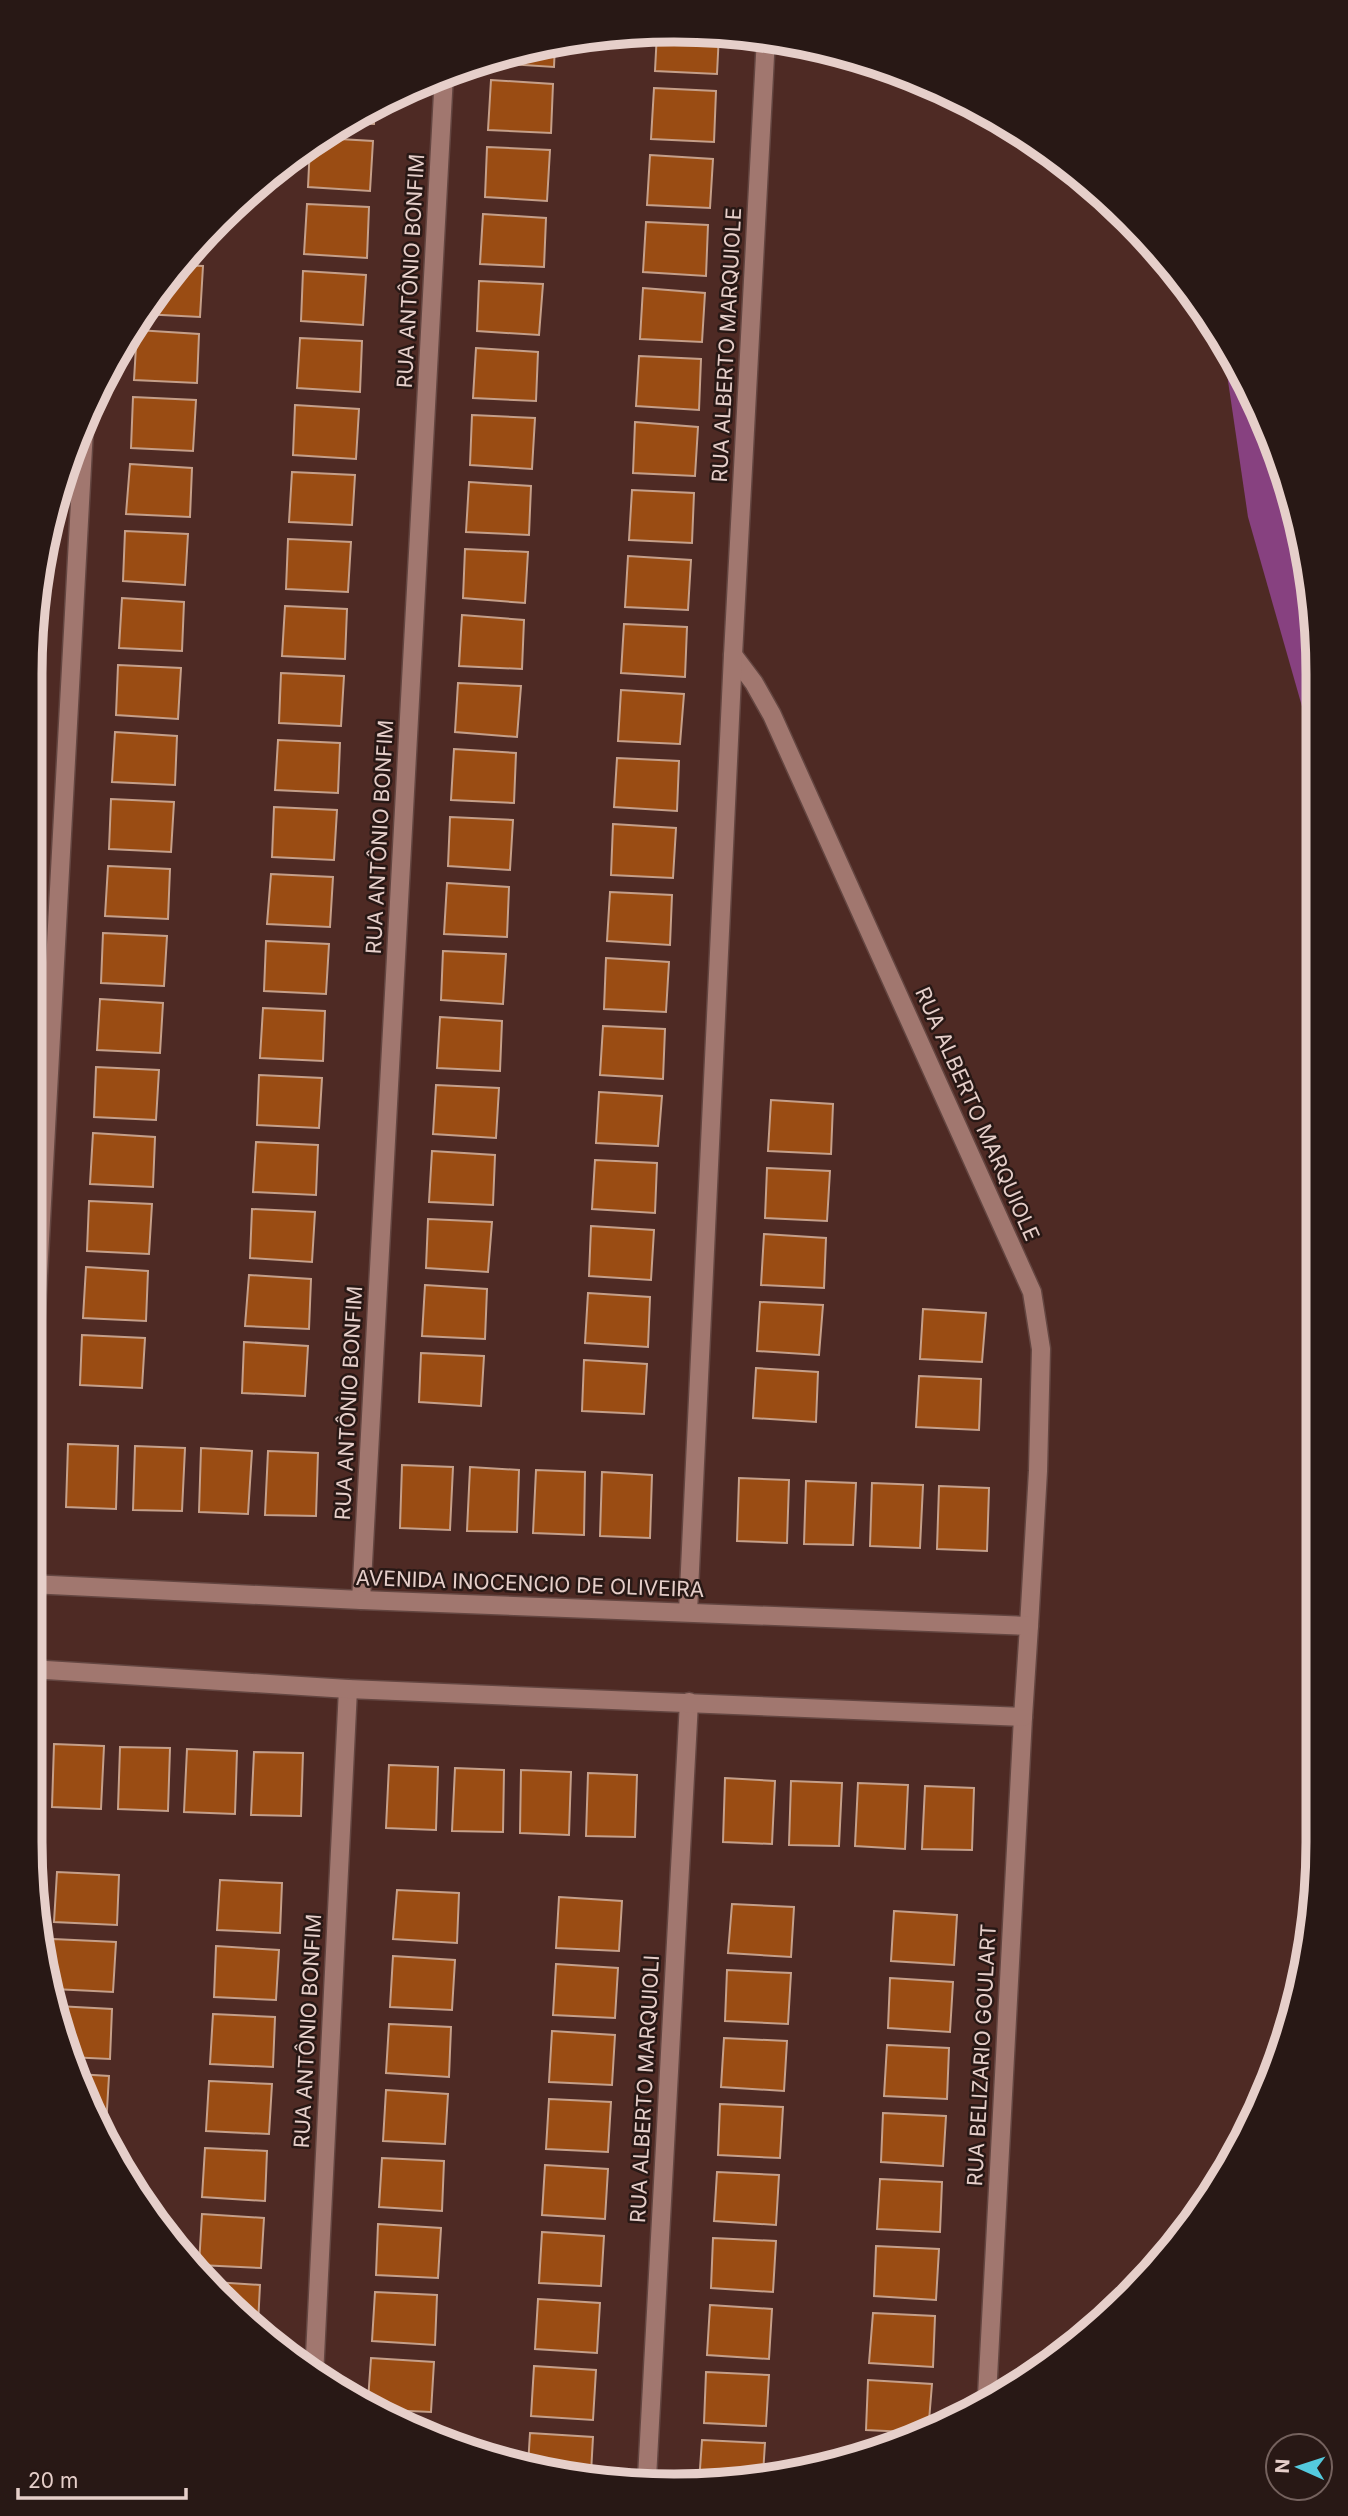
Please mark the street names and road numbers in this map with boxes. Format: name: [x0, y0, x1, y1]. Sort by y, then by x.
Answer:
street label: RUA ANTÔNIO BONFIM: [392, 153, 429, 389]
street label: RUA ALBERTO MARQUIOLE: [707, 207, 746, 483]
street label: RUA ANTÔNIO BONFIM: [361, 719, 398, 955]
street label: RUA ALBERTO MARQUIOLE: [910, 983, 1045, 1245]
street label: RUA ANTÔNIO BONFIM: [330, 1285, 367, 1521]
street label: AVENIDA INOCENCIO DE OLIVEIRA: [355, 1565, 705, 1602]
street label: RUA ANTÔNIO BONFIM: [289, 1913, 326, 2149]
street label: RUA BELIZARIO GOULART: [962, 1923, 1001, 2187]
street label: RUA ALBERTO MARQUIOLI: [625, 1954, 664, 2224]

